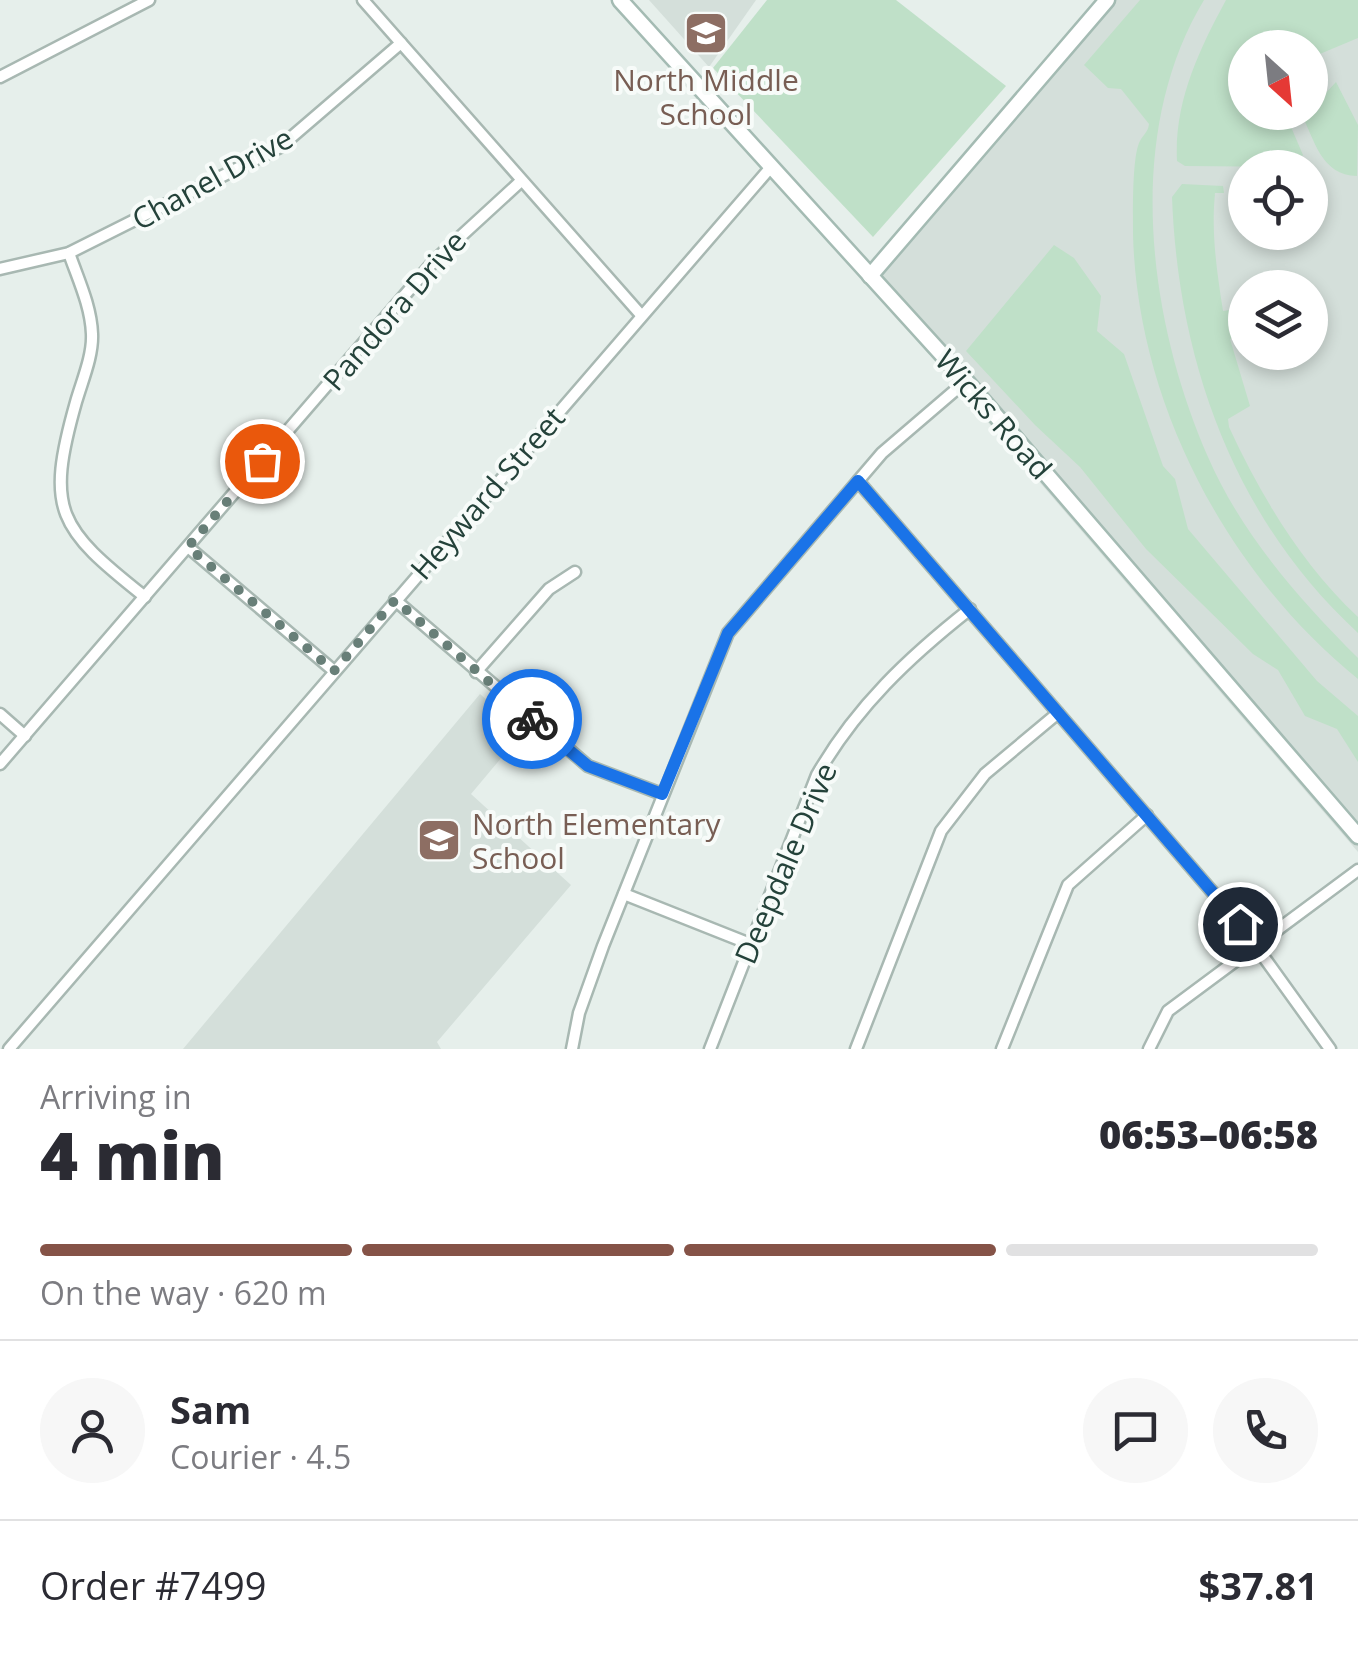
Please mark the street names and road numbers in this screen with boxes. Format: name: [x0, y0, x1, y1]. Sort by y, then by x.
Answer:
street label: Chanel Drive: [124, 117, 300, 239]
street label: Pandora Drive: [313, 221, 475, 399]
street label: Wicks Road: [926, 341, 1062, 487]
street label: Heyward Street: [401, 398, 573, 588]
street label: Deepdale Drive: [724, 756, 846, 970]

